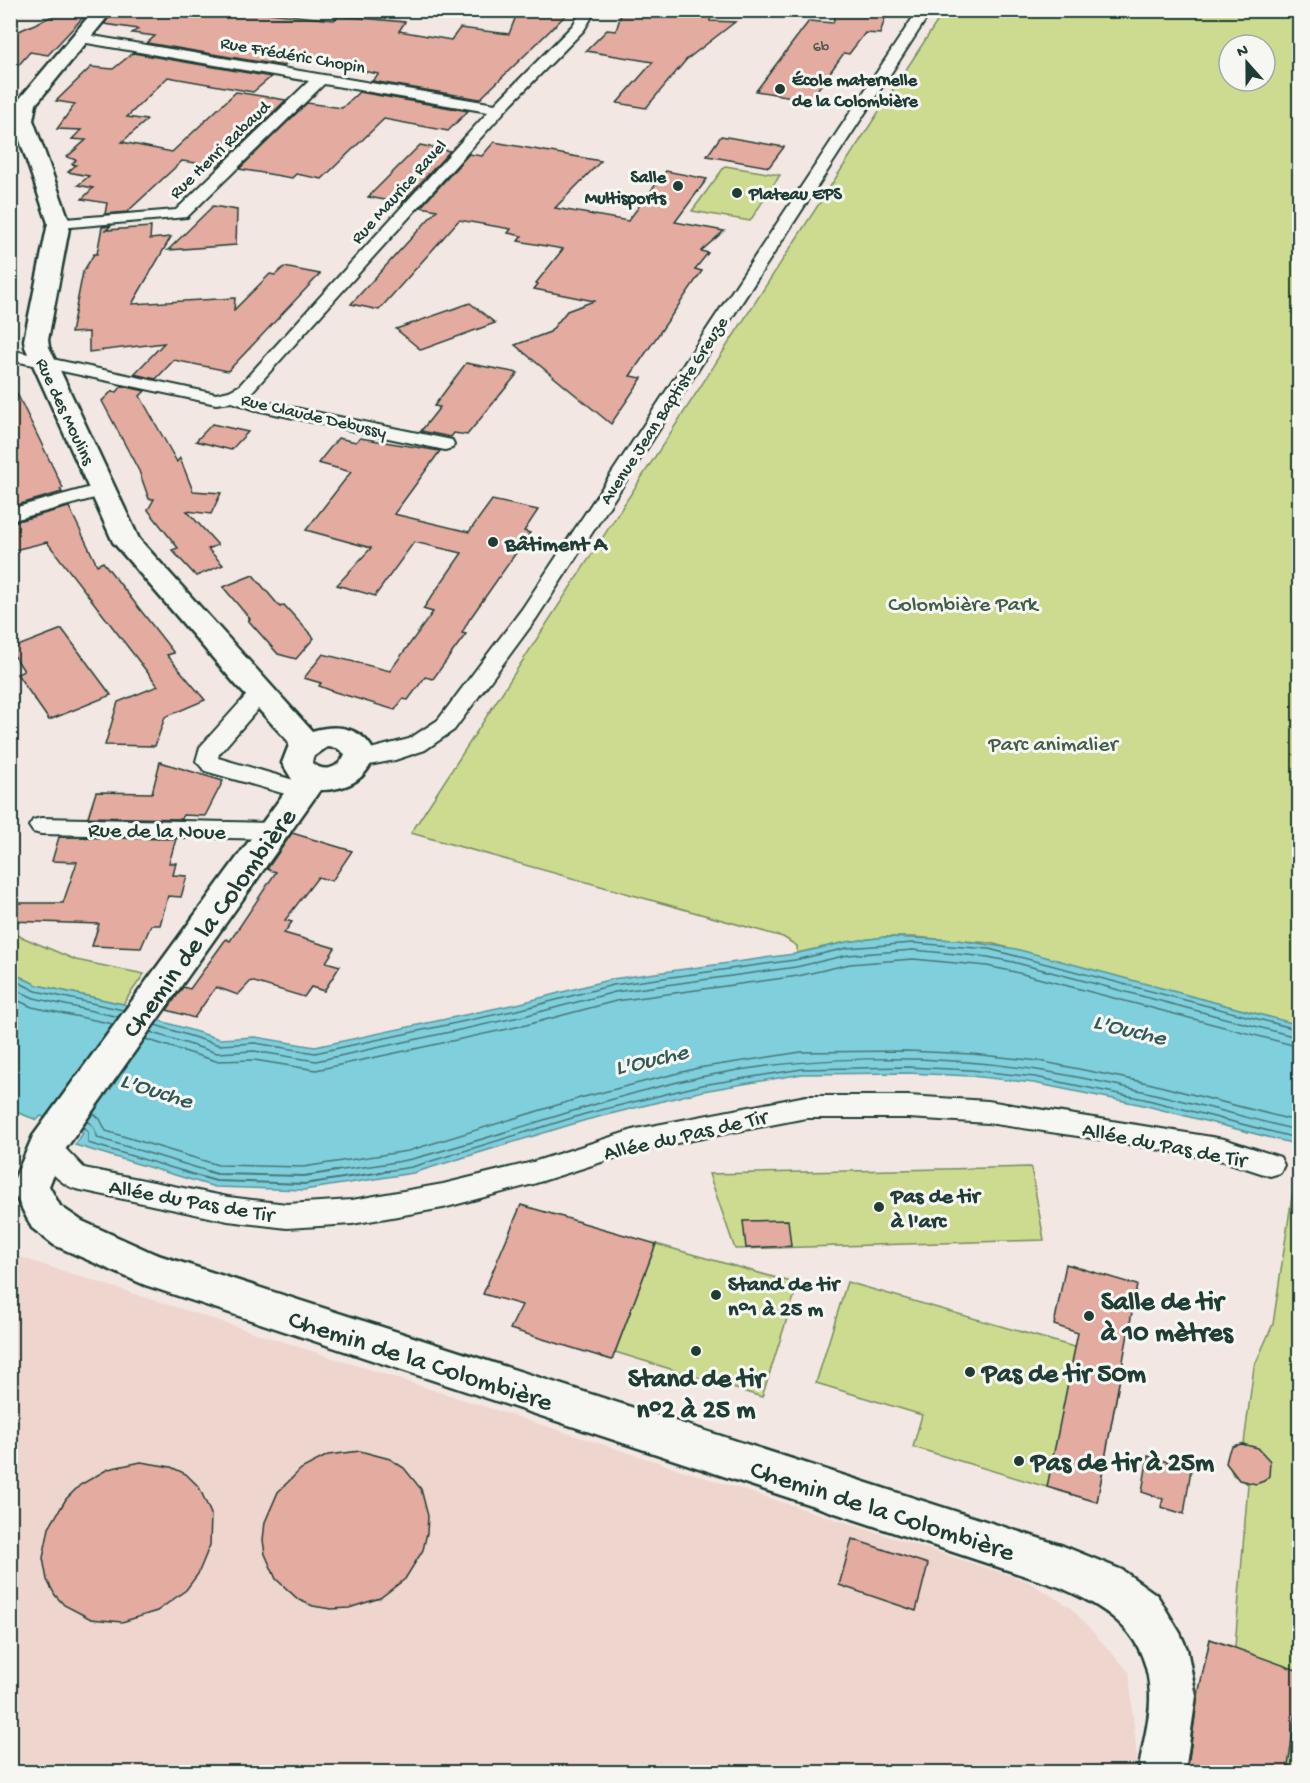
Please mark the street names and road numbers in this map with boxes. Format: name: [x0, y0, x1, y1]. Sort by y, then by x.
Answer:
street label: Rue Frédéric Chopin: [218, 33, 367, 80]
street label: Rue Henri Rabaud: [166, 96, 277, 204]
street label: Rue Maurice Ravel: [348, 136, 452, 249]
street label: Avenue Jean Baptiste Greuze: [596, 313, 734, 509]
street label: Rue des Moulins: [30, 355, 98, 470]
street label: Rue Claude Debussy: [239, 390, 388, 444]
street label: Chemin de la Colombière: [117, 802, 306, 1045]
street label: Rue de la Noue: [88, 819, 227, 847]
street label: Allée du Pas de Tir: [602, 1105, 772, 1168]
street label: Allée du Pas de Tir: [1080, 1118, 1251, 1176]
street label: Allée du Pas de Tir: [107, 1176, 278, 1231]
street label: Chemin de la Colombière: [284, 1305, 557, 1421]
street label: Chemin de la Colombière: [746, 1455, 1019, 1571]

